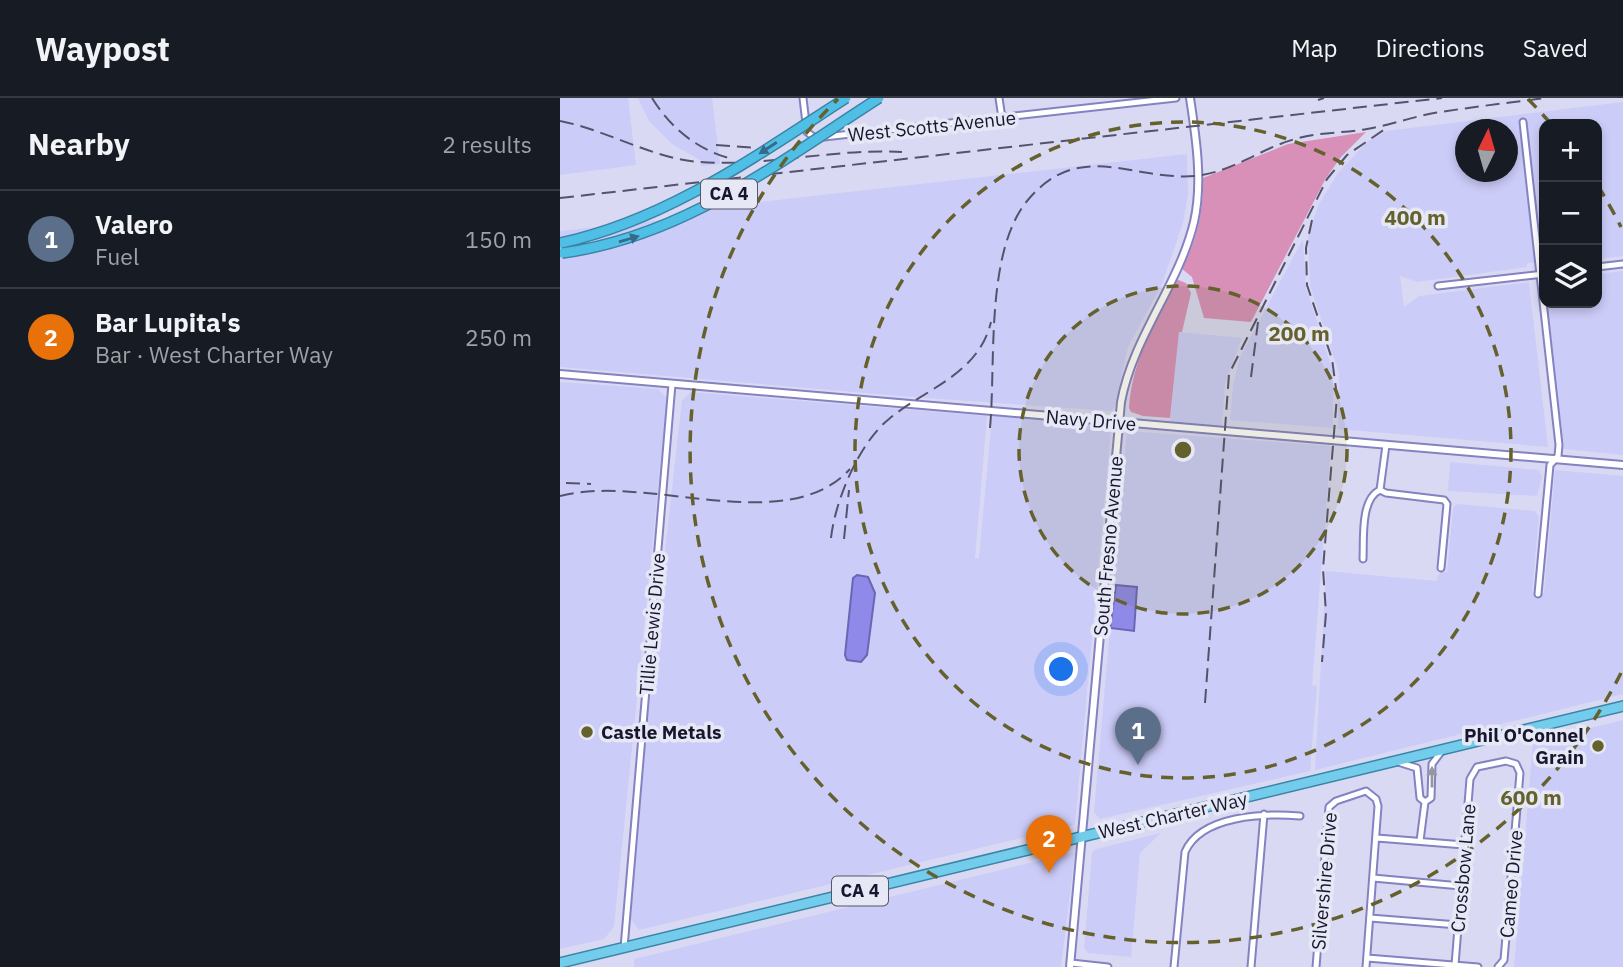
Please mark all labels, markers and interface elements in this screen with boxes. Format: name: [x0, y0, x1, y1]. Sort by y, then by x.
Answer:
text: Waypost: [35, 27, 170, 70]
text: Map: [1291, 32, 1337, 64]
text: Directions: [1375, 32, 1485, 64]
text: Saved: [1523, 32, 1588, 64]
street label: West Scotts Avenue: [847, 105, 1017, 147]
north arrow: [1455, 119, 1518, 182]
map controls: [1539, 119, 1602, 308]
button: +: [1539, 119, 1602, 182]
text: Nearby: [28, 124, 130, 163]
text: 2 results: [442, 129, 532, 159]
one-way arrow: [759, 141, 777, 155]
road number: CA 4: [701, 180, 757, 208]
button: −: [1539, 182, 1602, 245]
text: 400 m: [1384, 203, 1446, 231]
text: Valero: [95, 207, 173, 241]
text: 1: [44, 224, 58, 254]
text: 150 m: [465, 224, 532, 254]
one-way arrow: [619, 234, 640, 244]
text: Fuel: [95, 241, 139, 271]
button: layers: [1539, 245, 1602, 308]
text: Bar Lupita's: [95, 305, 241, 339]
text: 200 m: [1268, 319, 1330, 347]
text: 2: [44, 322, 58, 352]
text: 250 m: [465, 322, 532, 352]
text: Bar · West Charter Way: [95, 339, 333, 369]
street label: Navy Drive: [1045, 404, 1137, 436]
centre of rings: [1171, 438, 1195, 462]
street label: South Fresno Avenue: [1088, 455, 1128, 637]
street label: Tillie Lewis Drive: [634, 552, 670, 696]
your location: [1044, 652, 1078, 686]
pin: 1: [1115, 707, 1161, 765]
place label: Castle Metals: [601, 720, 721, 744]
place label: Phil O'Connel Grain: [1464, 723, 1584, 769]
marker: Castle Metals: [579, 724, 595, 740]
marker: Phil O'Connel Grain: [1590, 738, 1606, 754]
one-way arrow: [1426, 766, 1438, 788]
text: 600 m: [1500, 783, 1562, 811]
street label: West Charter Way: [1096, 786, 1250, 844]
street label: Crossbow Lane: [1445, 803, 1481, 933]
street label: Silvershire Drive: [1306, 811, 1342, 951]
pin: 2: [1026, 815, 1072, 873]
street label: Cameo Drive: [1494, 829, 1528, 939]
road number: CA 4: [832, 876, 888, 906]

